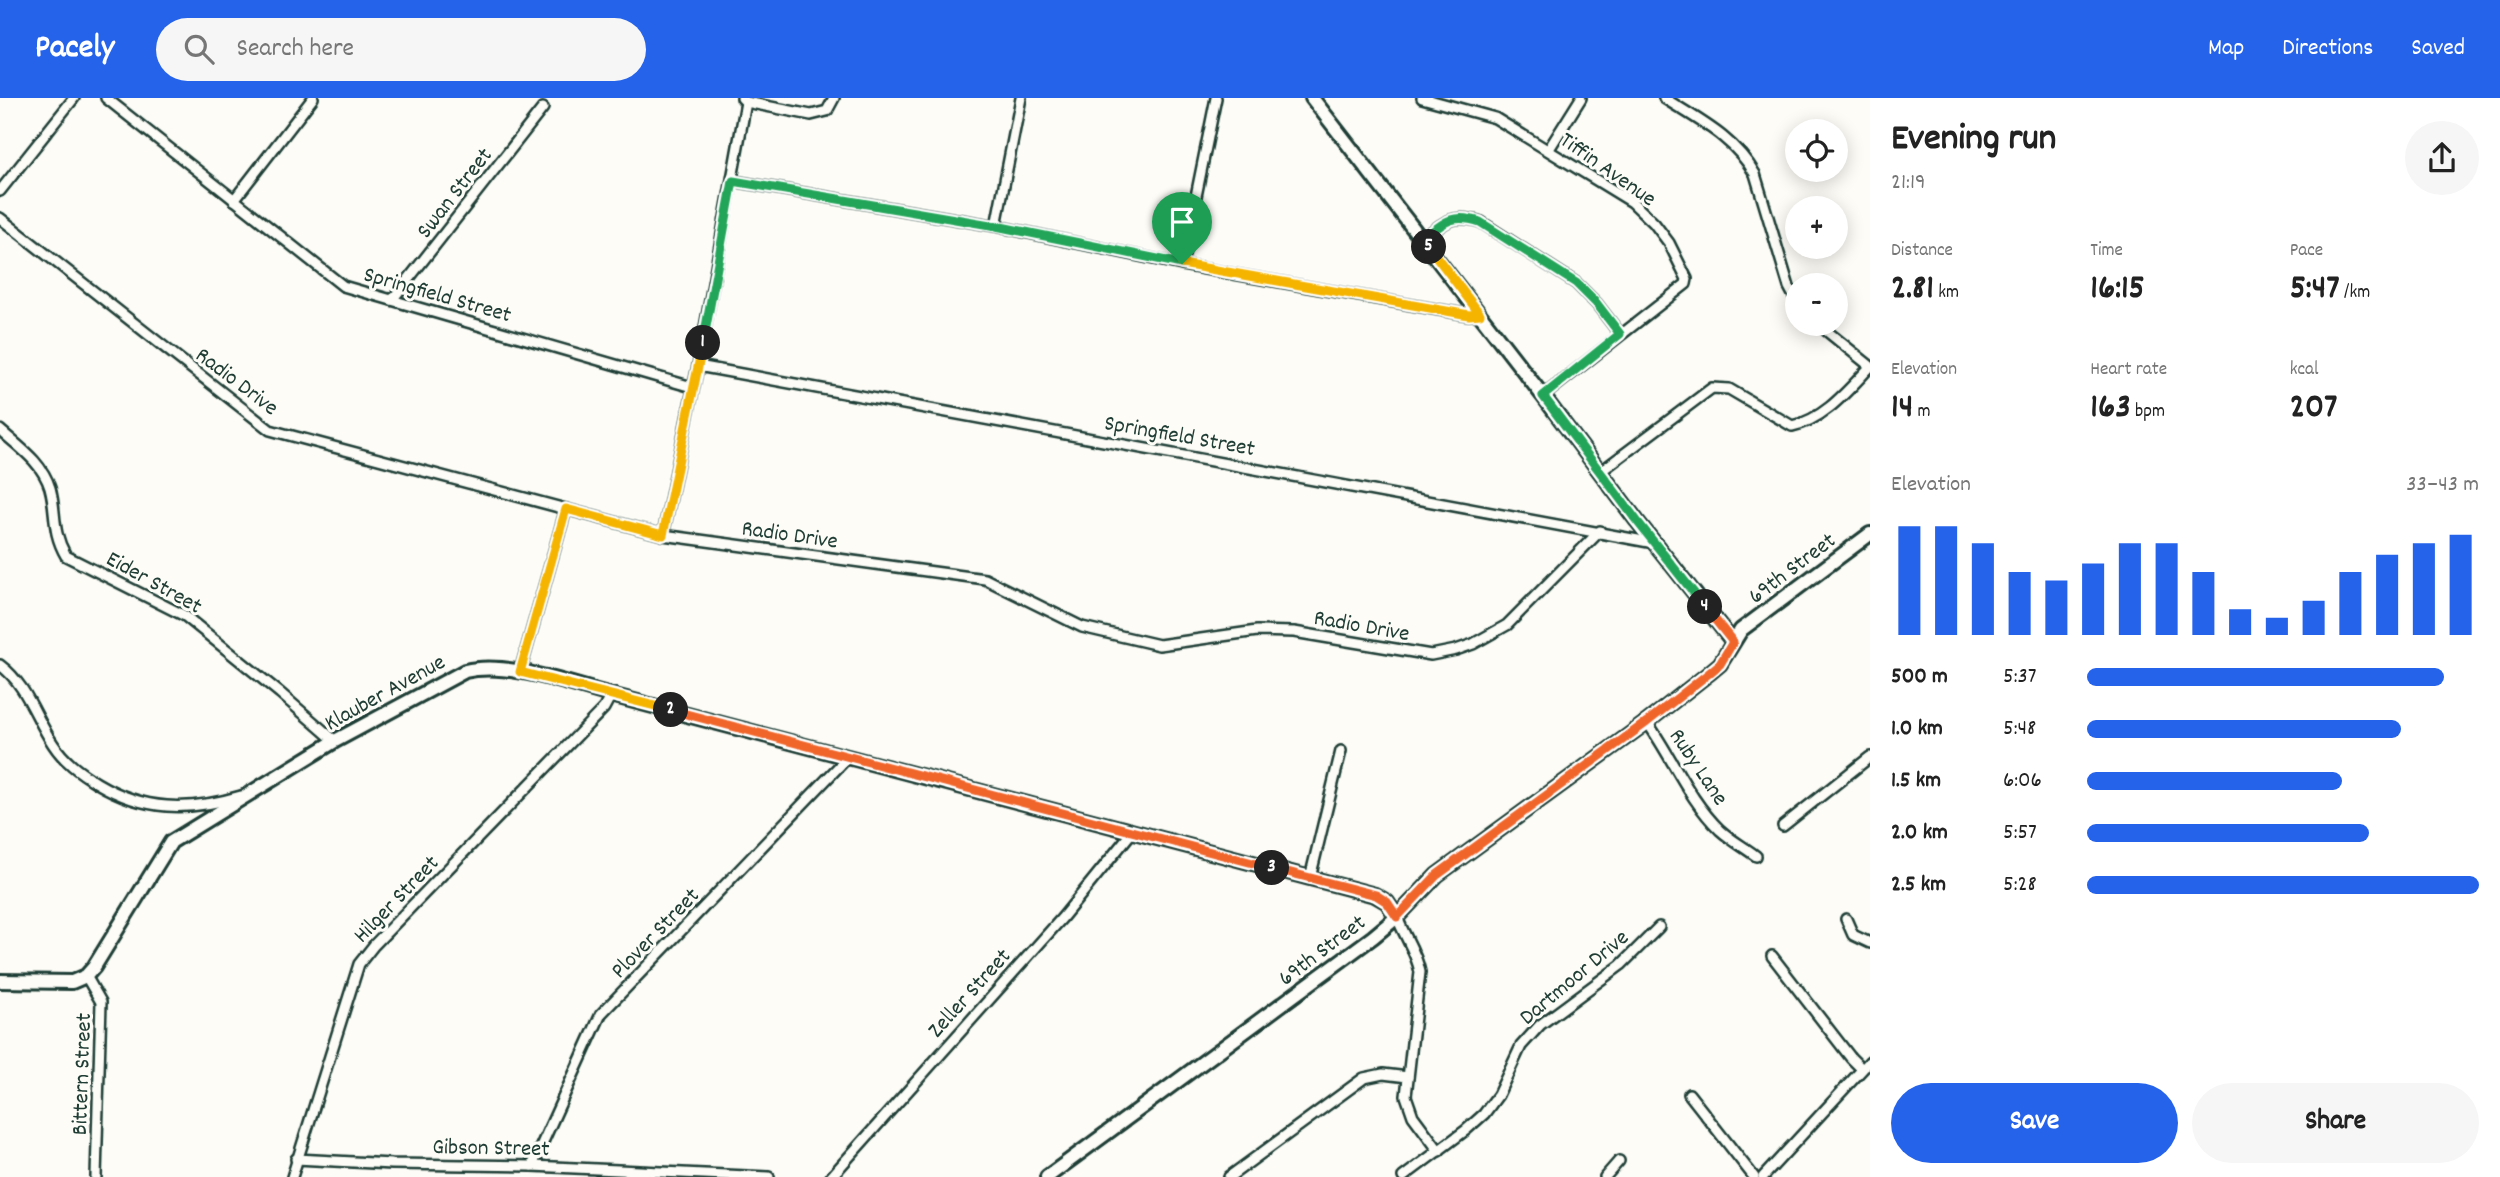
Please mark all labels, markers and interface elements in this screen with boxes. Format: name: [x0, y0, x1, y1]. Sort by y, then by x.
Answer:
search box: [156, 18, 646, 81]
text: Pacely: [35, 26, 114, 73]
icon: search: [180, 30, 218, 68]
text: Search here: [236, 31, 354, 68]
text: Map: [2208, 32, 2244, 66]
text: Directions: [2282, 32, 2373, 66]
text: Saved: [2411, 32, 2465, 66]
text: Evening run: [1891, 113, 2056, 168]
map controls: [1785, 119, 1848, 336]
button: locate: [1785, 119, 1848, 182]
button: share: [2405, 121, 2479, 195]
street label: Tiffin Avenue: [1552, 125, 1662, 216]
street label: Swan Street: [410, 142, 502, 247]
text: 21:19: [1891, 167, 1925, 200]
pin: [1152, 192, 1212, 264]
button: +: [1785, 196, 1848, 259]
icon: arrive: [1163, 203, 1201, 241]
pin: 5: [1412, 230, 1446, 264]
text: 5: [1424, 233, 1433, 260]
text: Distance: [1891, 238, 1953, 265]
text: Time: [2090, 238, 2123, 265]
text: Pace: [2290, 238, 2323, 265]
street label: Springfield Street: [359, 260, 515, 333]
text: 2.81: [1891, 265, 1934, 315]
text: 16:15: [2090, 265, 2145, 315]
text: 5:47: [2290, 265, 2340, 315]
button: −: [1785, 273, 1848, 336]
text: km: [1934, 280, 1959, 307]
text: /km: [2340, 280, 2370, 307]
pin: 1: [686, 326, 720, 360]
text: 1: [700, 329, 705, 356]
street label: Radio Drive: [187, 340, 284, 425]
text: Elevation: [1891, 357, 1957, 384]
text: Heart rate: [2090, 357, 2167, 384]
text: kcal: [2290, 357, 2319, 384]
text: 14: [1891, 384, 1913, 434]
text: 163: [2090, 384, 2131, 434]
text: 207: [2290, 384, 2337, 434]
text: m: [1913, 399, 1931, 426]
text: bpm: [2131, 399, 2165, 426]
street label: Springfield Street: [1102, 408, 1257, 467]
text: Elevation: [1891, 469, 1971, 502]
text: 33–43 m: [2406, 469, 2479, 502]
street label: Radio Drive: [739, 513, 840, 560]
street label: 69th Street: [1742, 526, 1844, 614]
street label: Eider Street: [99, 544, 207, 624]
pin: 4: [1688, 589, 1722, 624]
text: 4: [1701, 593, 1708, 620]
street label: Radio Drive: [1311, 603, 1412, 652]
street label: Klauber Avenue: [319, 647, 452, 741]
text: 500 m: [1891, 661, 1948, 694]
text: 5:37: [2003, 661, 2037, 694]
pin: 2: [654, 692, 688, 728]
text: 2: [666, 696, 675, 723]
text: 1.0 km: [1891, 713, 1943, 746]
text: 5:48: [2003, 713, 2036, 746]
street label: Ruby Lane: [1659, 723, 1735, 813]
text: 1.5 km: [1891, 765, 1941, 798]
text: 6:06: [2003, 765, 2042, 798]
text: 2.0 km: [1891, 817, 1948, 850]
text: 5:57: [2003, 817, 2037, 850]
street label: Hilger Street: [347, 849, 448, 952]
pin: 3: [1254, 850, 1290, 886]
text: 3: [1267, 854, 1276, 881]
text: 2.5 km: [1891, 869, 1946, 902]
text: 5:28: [2003, 869, 2037, 902]
street label: Plover Street: [605, 881, 709, 987]
street label: 69th Street: [1272, 908, 1374, 996]
street label: Dartmoor Drive: [1513, 923, 1637, 1034]
street label: Zeller Street: [921, 942, 1020, 1047]
street label: Bittern Street: [65, 1012, 102, 1136]
button: Save: [1891, 1083, 2178, 1163]
button: Share: [2192, 1083, 2479, 1163]
street label: Gibson Street: [432, 1132, 550, 1167]

